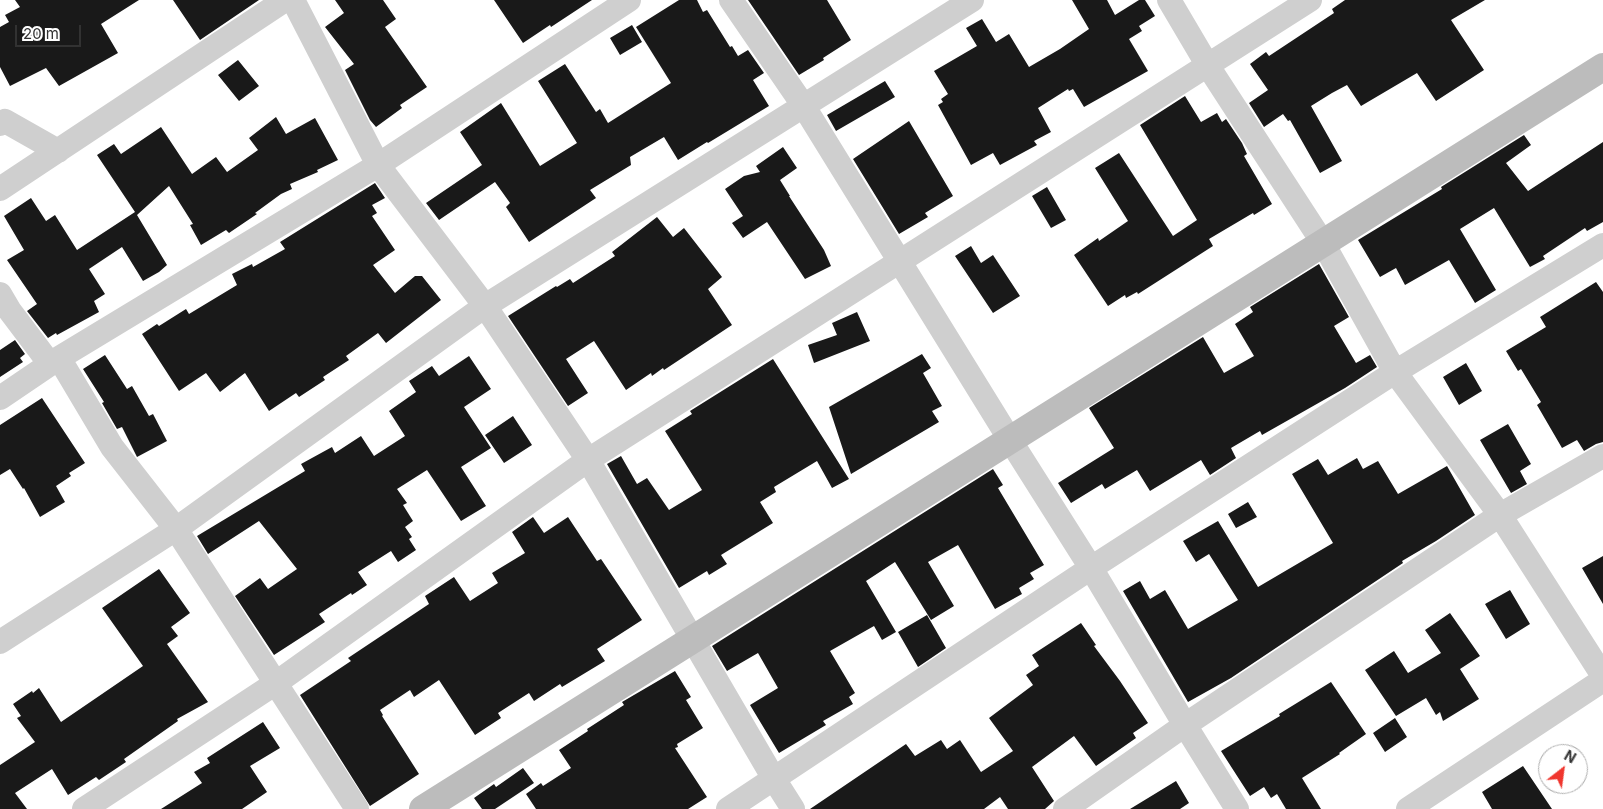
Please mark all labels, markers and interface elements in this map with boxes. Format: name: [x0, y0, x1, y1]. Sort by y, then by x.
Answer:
scale bar: [18, 15, 84, 47]
text: 20 m: [23, 24, 59, 43]
north arrow: [1538, 744, 1588, 794]
text: N: [1561, 746, 1579, 766]

